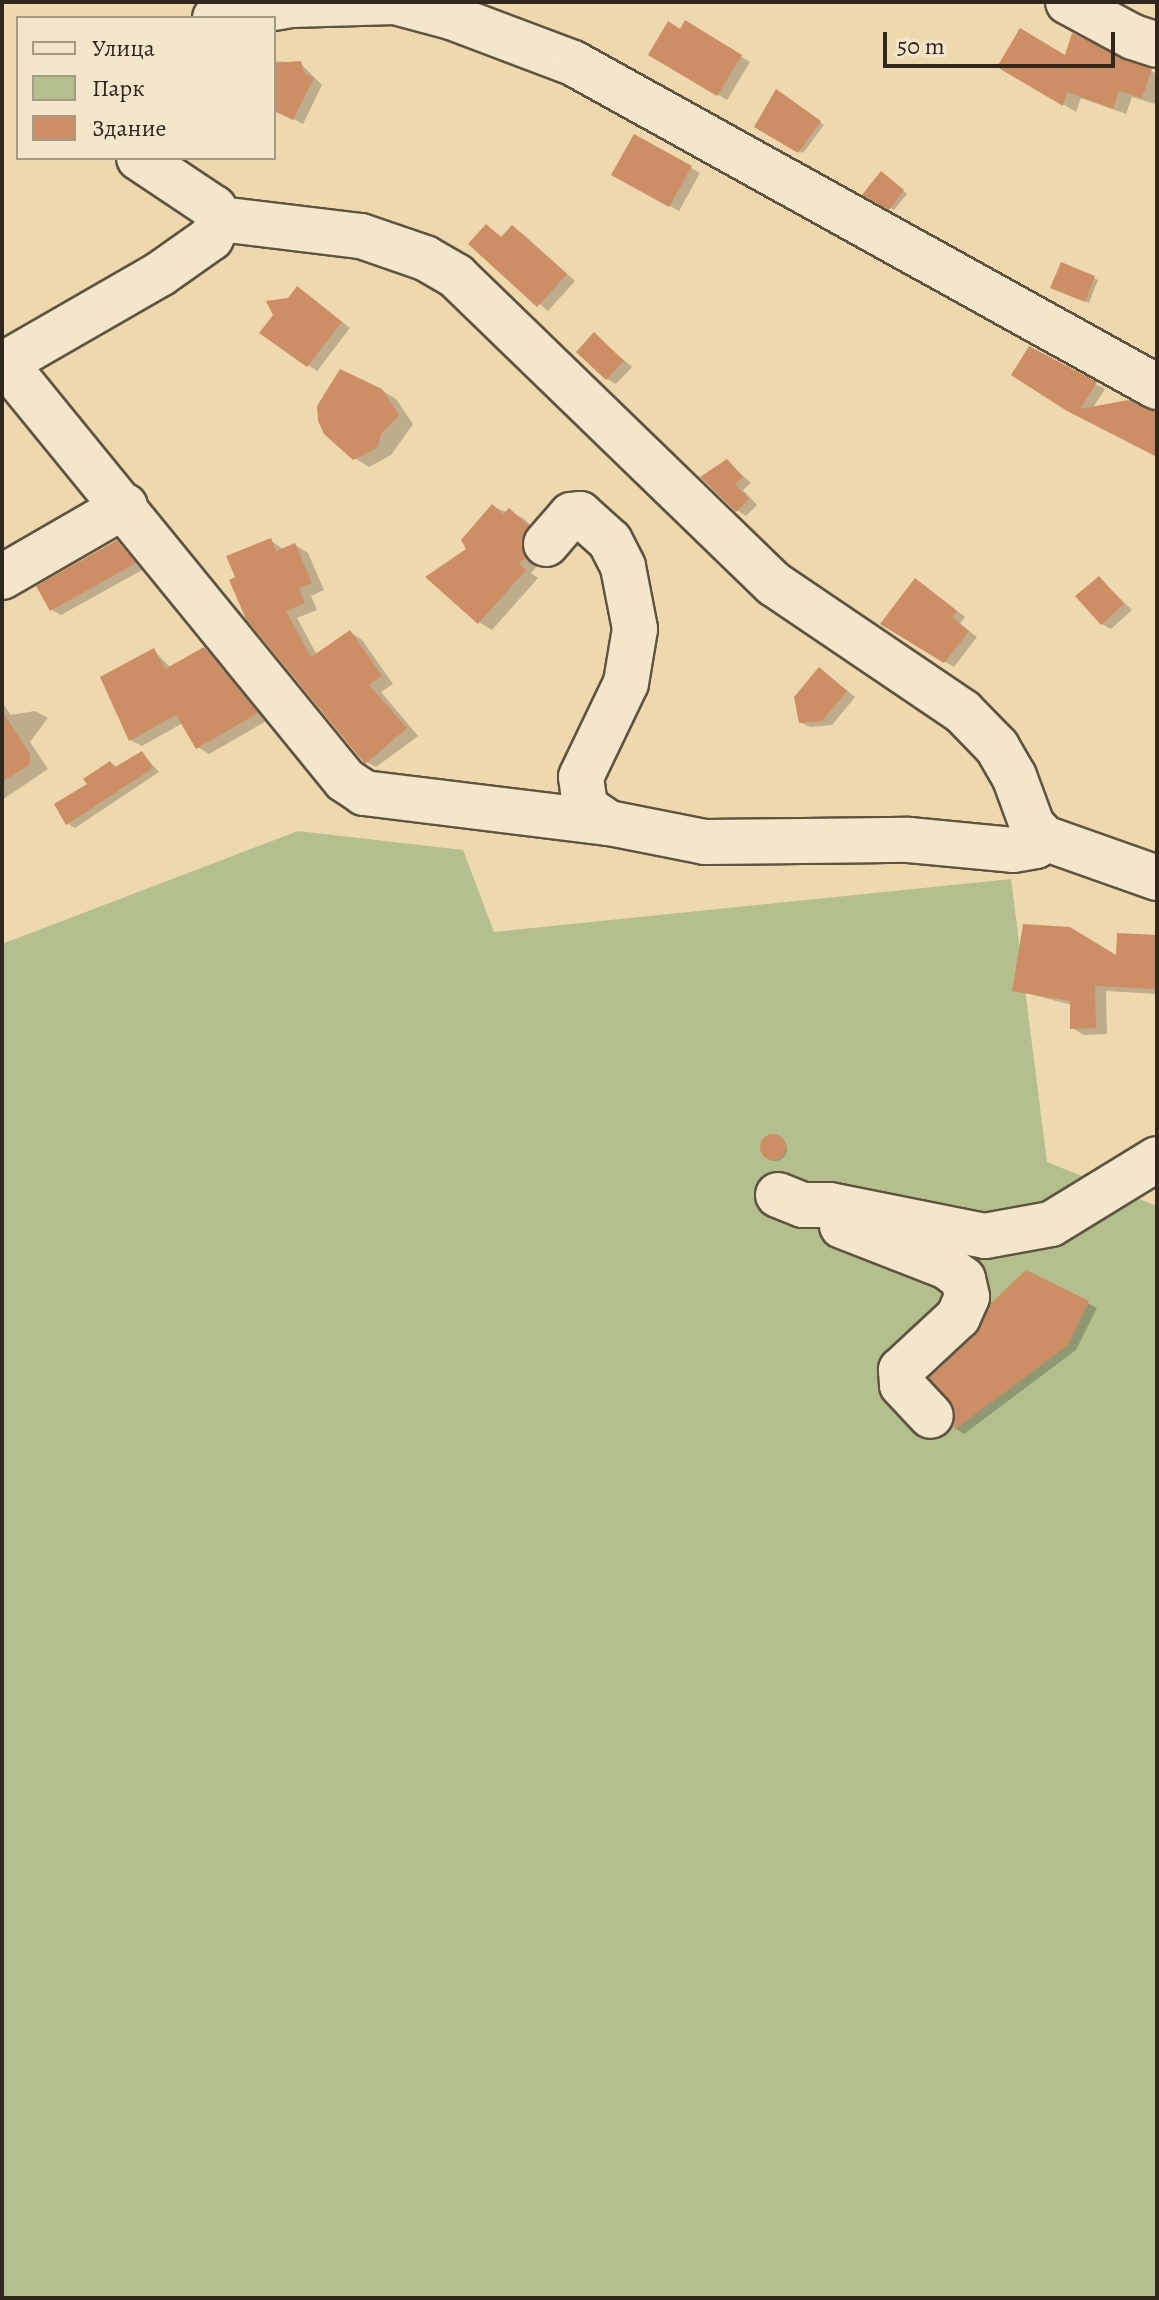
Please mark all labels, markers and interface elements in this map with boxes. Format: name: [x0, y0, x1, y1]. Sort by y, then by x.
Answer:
legend: [16, 16, 276, 160]
scale bar: [887, 16, 1119, 66]
text: 50 m: [897, 30, 945, 62]
text: Улица: [92, 32, 155, 64]
text: Парк: [92, 72, 145, 104]
text: Здание: [92, 112, 167, 144]

